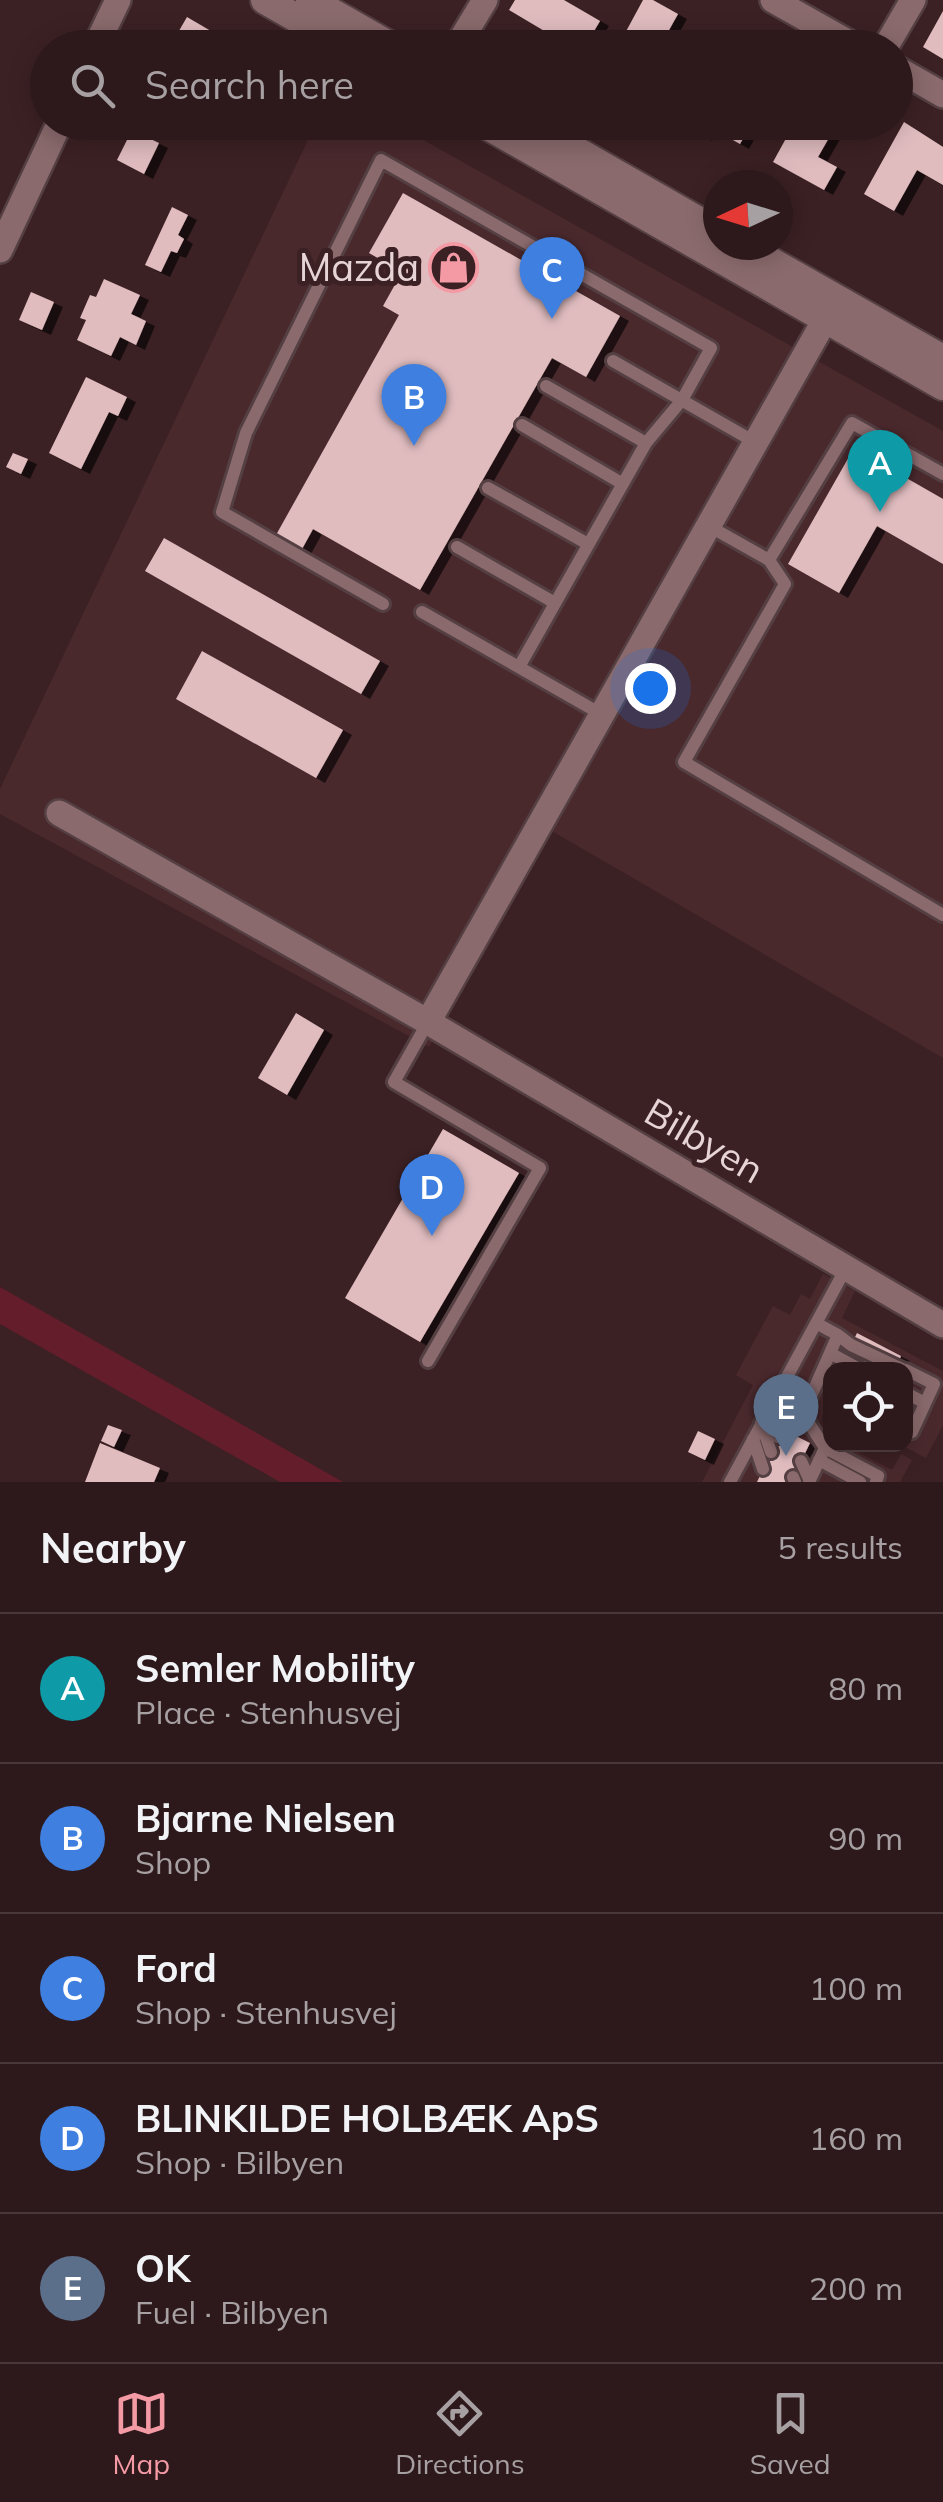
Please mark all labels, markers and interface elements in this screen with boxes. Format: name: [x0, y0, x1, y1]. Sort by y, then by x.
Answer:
search box: [30, 30, 913, 140]
icon: search: [65, 58, 120, 113]
text: Search here: [145, 61, 354, 109]
north arrow: [703, 170, 793, 260]
pin: C: [520, 236, 584, 319]
shop icon: Mazda: [428, 242, 480, 294]
place label: Mazda: [299, 243, 419, 291]
pin: B: [382, 364, 446, 446]
pin: A: [848, 430, 912, 512]
your location: [625, 663, 676, 714]
street label: Bilbyen: [637, 1087, 772, 1193]
pin: D: [400, 1154, 464, 1236]
map controls: [823, 1362, 913, 1452]
button: locate: [823, 1362, 913, 1452]
pin: E: [754, 1374, 818, 1456]
text: Nearby: [40, 1521, 186, 1574]
text: 5 results: [778, 1527, 903, 1567]
text: Semler Mobility: [135, 1644, 415, 1692]
text: A: [60, 1668, 85, 1708]
text: 80 m: [828, 1668, 903, 1708]
text: Place · Stenhusvej: [135, 1692, 401, 1732]
text: Bjarne Nielsen: [135, 1794, 396, 1842]
text: B: [61, 1818, 84, 1858]
text: 90 m: [828, 1818, 903, 1858]
text: Shop: [135, 1842, 211, 1882]
text: Ford: [135, 1944, 217, 1992]
text: C: [62, 1968, 83, 2008]
text: 100 m: [809, 1968, 903, 2008]
text: Shop · Stenhusvej: [135, 1992, 397, 2032]
text: BLINKILDE HOLBÆK ApS: [135, 2094, 599, 2142]
text: D: [60, 2118, 85, 2158]
text: 160 m: [809, 2118, 903, 2158]
text: Shop · Bilbyen: [135, 2142, 344, 2182]
text: OK: [135, 2244, 190, 2292]
text: E: [63, 2268, 82, 2308]
text: 200 m: [809, 2268, 903, 2308]
text: Fuel · Bilbyen: [135, 2292, 329, 2332]
tab: Map: [113, 2386, 170, 2481]
tab: Directions: [395, 2386, 525, 2481]
tab: Saved: [750, 2386, 830, 2481]

